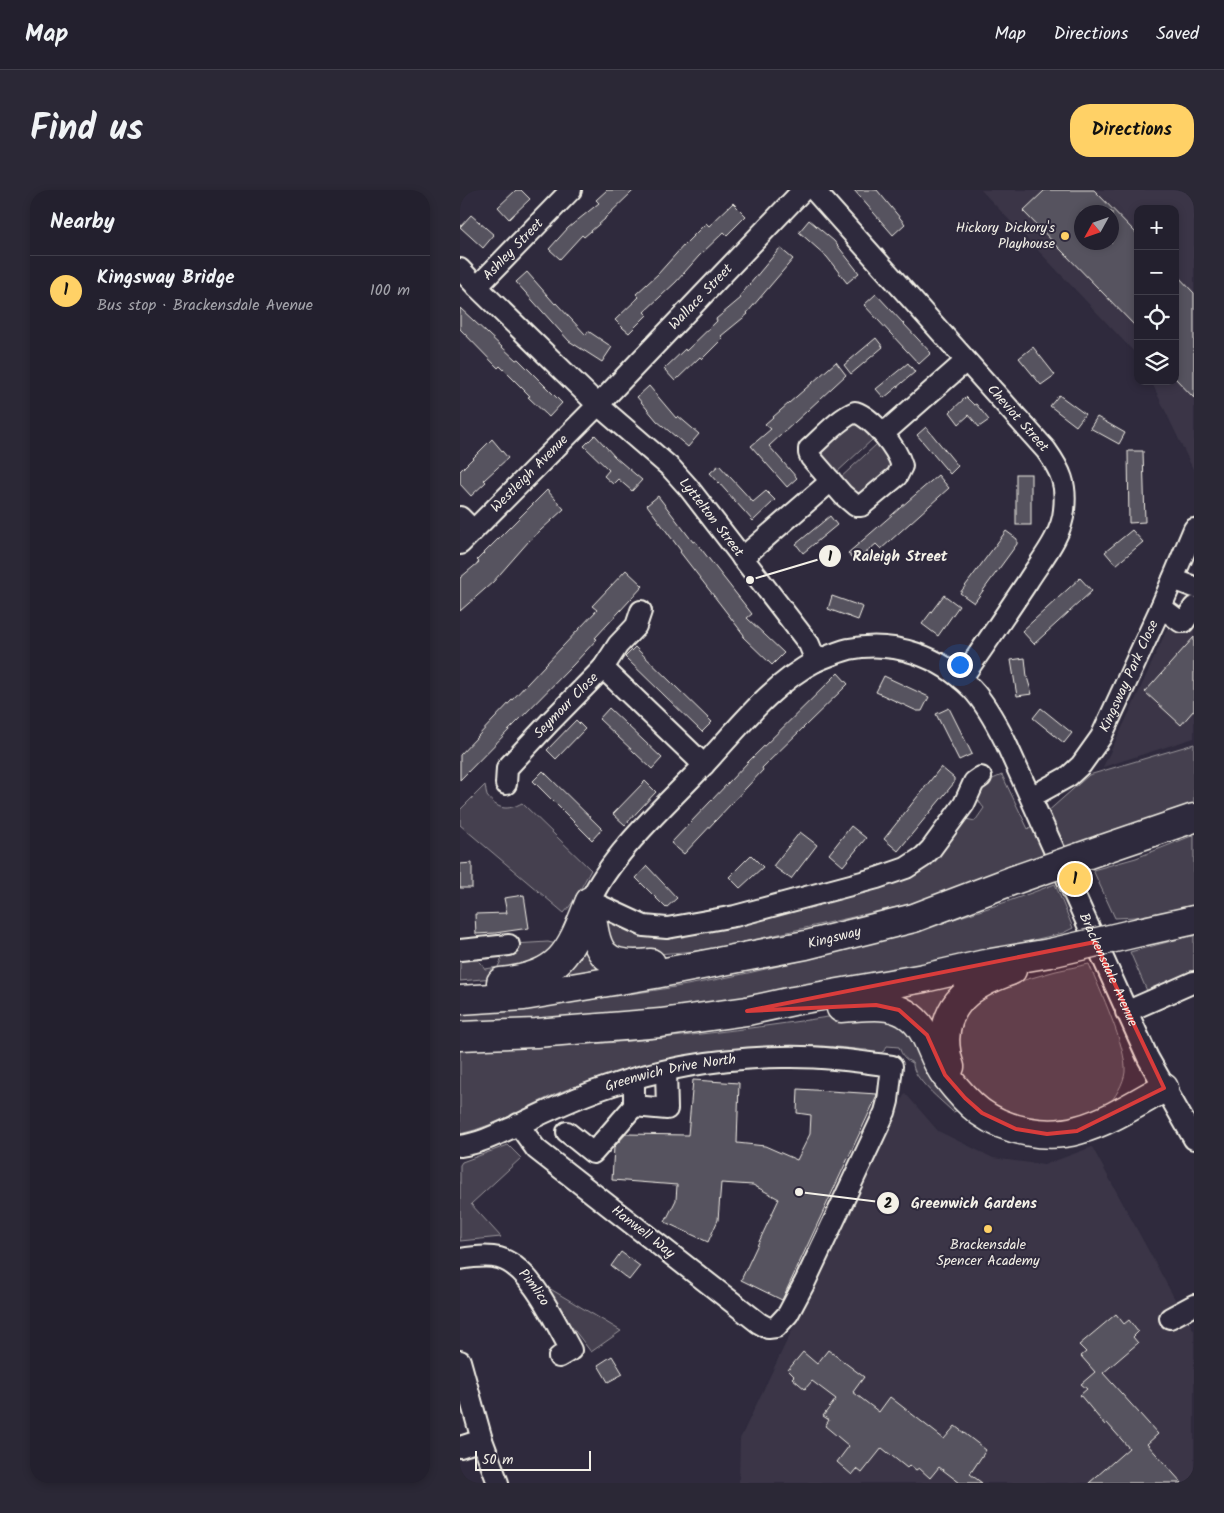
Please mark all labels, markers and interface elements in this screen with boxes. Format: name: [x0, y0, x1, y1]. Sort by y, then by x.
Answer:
text: Map: [25, 15, 68, 54]
text: Map: [994, 20, 1026, 49]
text: Directions: [1054, 20, 1128, 49]
text: Saved: [1156, 20, 1199, 49]
text: Find us: [30, 102, 143, 158]
button: Directions: [1070, 104, 1194, 157]
north arrow: [1074, 205, 1119, 250]
map controls: [1134, 205, 1179, 385]
button: +: [1134, 205, 1179, 250]
text: Nearby: [50, 206, 115, 239]
street label: Ashley Street: [478, 213, 549, 286]
place label: Hickory Dickory's Playhouse: [956, 217, 1056, 255]
marker: Hickory Dickory's Playhouse: [1059, 230, 1071, 242]
button: −: [1134, 250, 1179, 295]
street label: Wallace Street: [664, 258, 738, 335]
text: Kingsway Bridge: [97, 263, 235, 293]
text: 1: [64, 278, 68, 303]
text: 100 m: [370, 278, 410, 303]
text: Bus stop · Brackensdale Avenue: [97, 293, 313, 318]
button: locate: [1134, 295, 1179, 340]
button: layers: [1134, 340, 1179, 385]
street label: Cheviot Street: [981, 380, 1054, 458]
street label: Westleigh Avenue: [486, 429, 574, 518]
street label: Lyttelton Street: [674, 473, 750, 562]
callout: Raleigh Street: [817, 541, 957, 571]
text: 1: [828, 545, 833, 569]
text: Raleigh Street: [852, 545, 948, 569]
street label: Kingsway Park Close: [1094, 616, 1165, 736]
your location: [947, 652, 973, 678]
street label: Seymour Close: [529, 667, 604, 744]
pin: 1: [1059, 860, 1091, 898]
street label: Brackensdale Avenue: [1073, 909, 1144, 1031]
street label: Kingsway: [805, 921, 864, 955]
street label: Greenwich Drive North: [602, 1049, 737, 1098]
callout: Greenwich Gardens: [876, 1188, 1047, 1218]
text: 2: [884, 1192, 893, 1216]
text: Greenwich Gardens: [911, 1192, 1037, 1216]
street label: Hanwell Way: [606, 1200, 680, 1264]
marker: Brackensdale Spencer Academy: [982, 1223, 994, 1235]
place label: Brackensdale Spencer Academy: [937, 1234, 1040, 1272]
street label: Pimlico: [513, 1264, 555, 1310]
scale bar: [475, 1448, 591, 1471]
text: 50 m: [482, 1449, 513, 1471]

